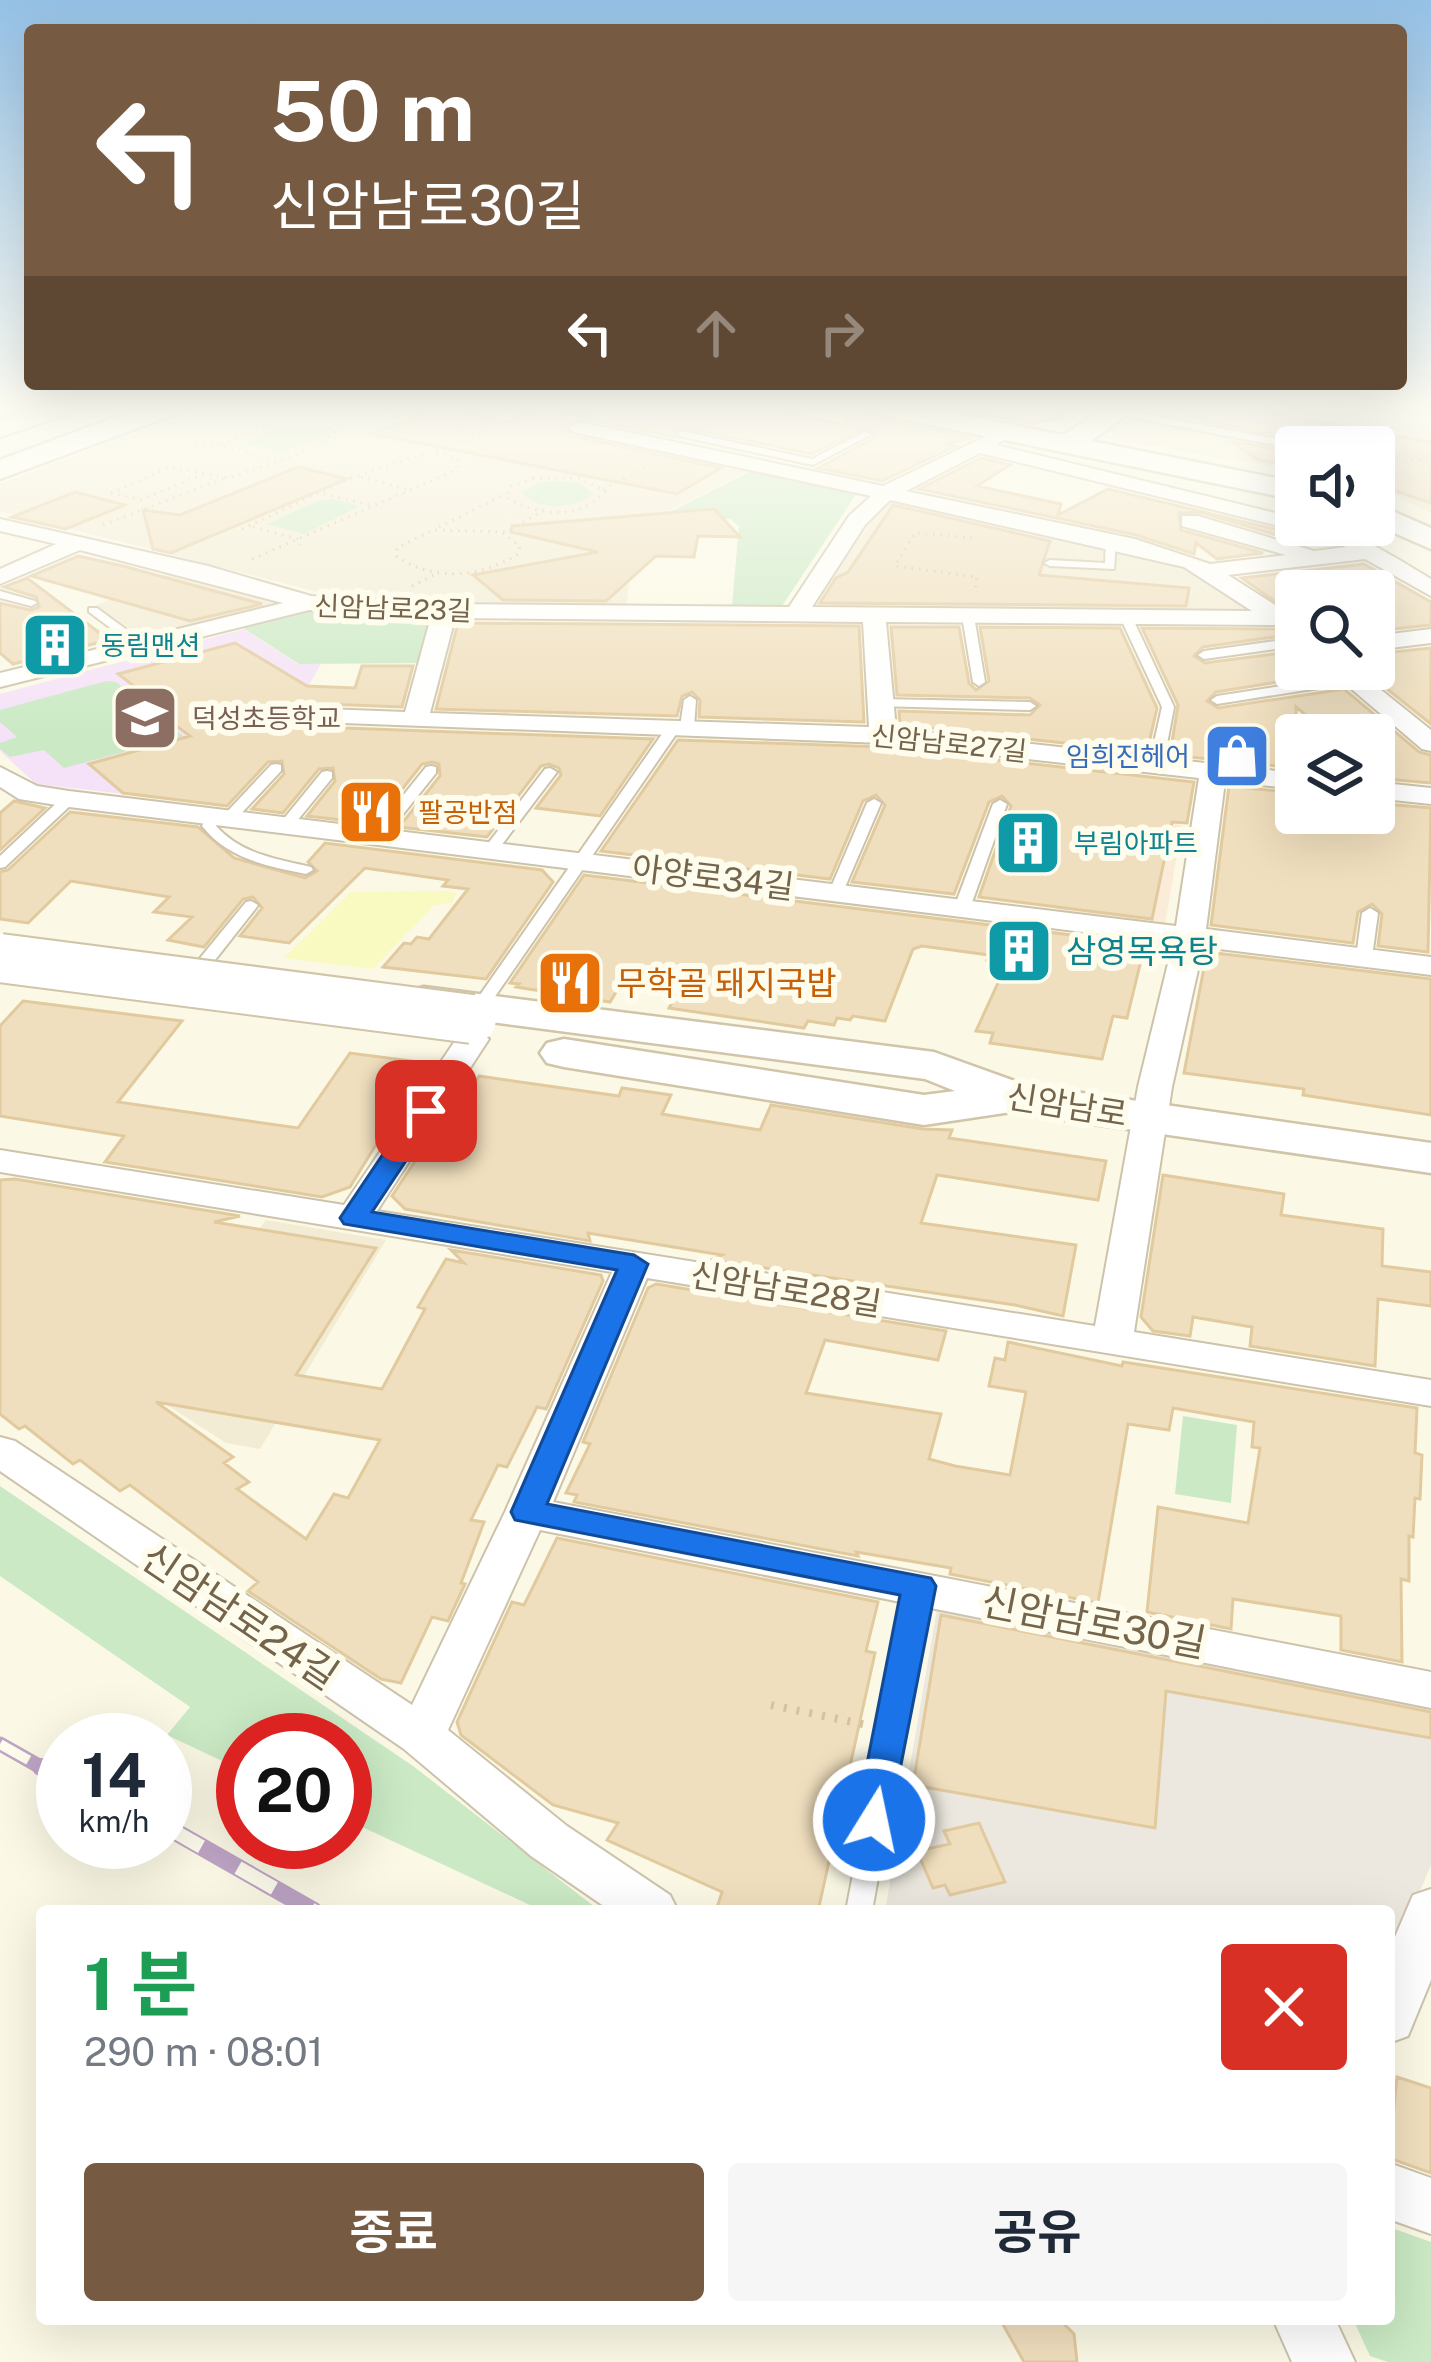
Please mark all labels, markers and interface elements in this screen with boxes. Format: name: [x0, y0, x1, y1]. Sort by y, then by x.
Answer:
text: 50 m: [270, 61, 475, 160]
icon: left: [72, 72, 228, 228]
text: 신암남로30길: [270, 174, 585, 237]
icon: left: [557, 300, 623, 366]
icon: ahead: [683, 300, 749, 366]
icon: right: [809, 300, 875, 366]
map controls: [1275, 426, 1395, 834]
button: sound: [1275, 426, 1395, 546]
button: search: [1275, 570, 1395, 690]
street label: 신암남로23길: [314, 589, 472, 627]
building icon: 동림맨션: [20, 610, 90, 680]
place label: 동림맨션: [101, 629, 200, 661]
school or university icon: 덕성초등학교: [110, 683, 180, 753]
place label: 덕성초등학교: [192, 702, 341, 734]
button: layers: [1275, 714, 1395, 834]
street label: 신암남로27길: [869, 719, 1029, 767]
shop icon: 임희진헤어: [1202, 721, 1272, 791]
place label: 임희진헤어: [1066, 740, 1190, 772]
restaurant icon: 팔공반점: [336, 777, 406, 847]
place label: 팔공반점: [418, 796, 517, 828]
building icon: 부림아파트: [993, 808, 1063, 878]
place label: 부림아파트: [1074, 827, 1198, 859]
street label: 아양로34길: [630, 848, 796, 906]
building icon: 삼영목욕탕: [984, 916, 1054, 986]
place label: 삼영목욕탕: [1066, 932, 1218, 970]
restaurant icon: 무학골 돼지국밥: [535, 948, 605, 1018]
place label: 무학골 돼지국밥: [616, 964, 837, 1002]
pin: [375, 1060, 477, 1162]
street label: 신암남로: [1004, 1077, 1130, 1133]
icon: arrive: [393, 1078, 459, 1144]
street label: 신암남로28길: [688, 1255, 884, 1323]
street label: 신암남로24길: [133, 1533, 347, 1699]
street label: 신암남로30길: [978, 1578, 1210, 1666]
speed limit sign: 20: [216, 1713, 372, 1869]
text: 14: [81, 1740, 147, 1811]
position arrow: [811, 1757, 937, 1883]
text: km/h: [79, 1803, 149, 1839]
text: 1 분: [84, 1942, 197, 2026]
button: close: [1221, 1944, 1347, 2070]
text: 290 m · 08:01: [84, 2029, 323, 2075]
button: 종료: [84, 2163, 704, 2301]
button: 공유: [728, 2163, 1347, 2301]

